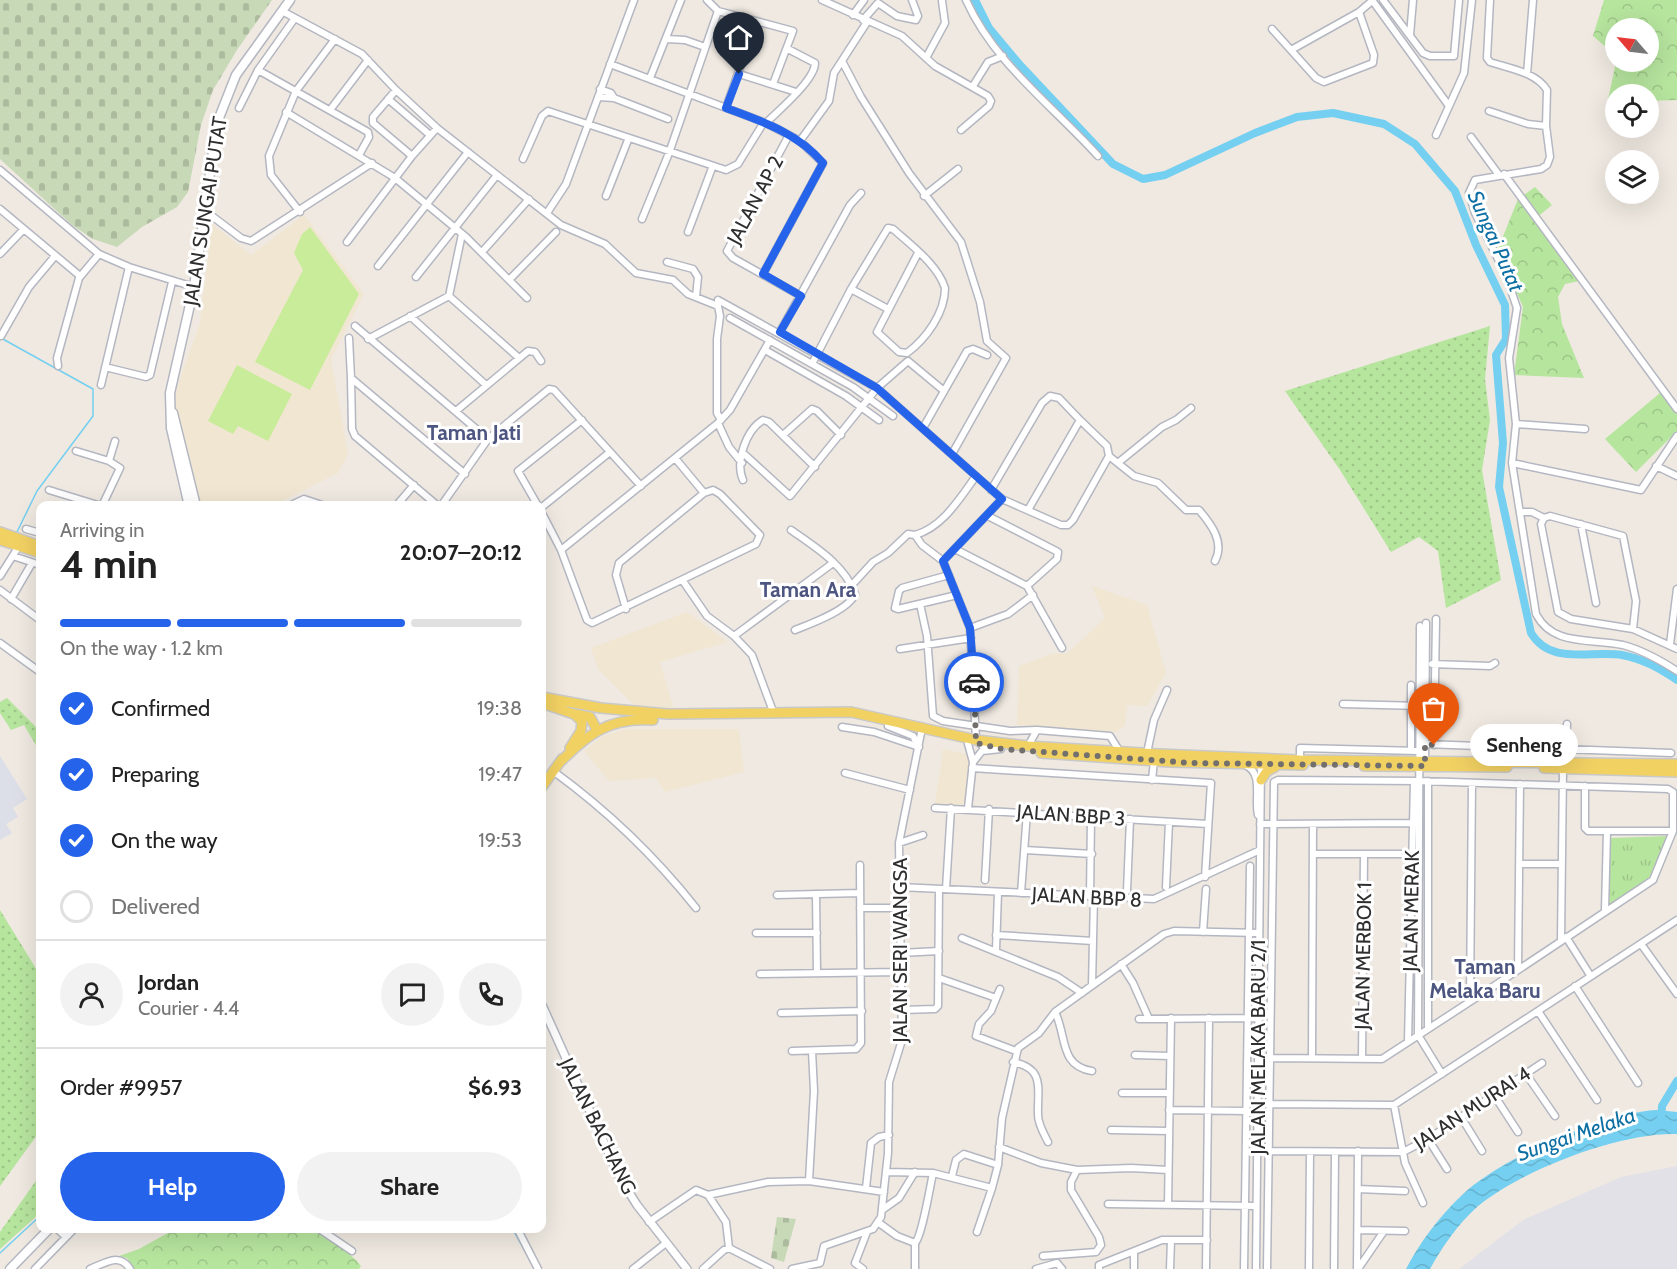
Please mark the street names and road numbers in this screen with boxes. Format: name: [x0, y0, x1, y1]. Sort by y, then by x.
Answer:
street label: JALAN SUNGAI PUTAT: [178, 114, 232, 308]
street label: JALAN AP 2: [721, 152, 788, 249]
street label: JALAN BBP 3: [1015, 799, 1126, 831]
street label: JALAN MERAK: [1398, 849, 1424, 973]
street label: JALAN SERI WANGSA: [888, 857, 912, 1043]
street label: JALAN BBP 8: [1030, 882, 1143, 912]
street label: JALAN MERBOK 1: [1350, 882, 1376, 1031]
street label: JALAN MELAKA BARU 2/1: [1246, 940, 1270, 1155]
street label: JALAN BACHANG: [554, 1053, 641, 1198]
street label: JALAN MURAI 4: [1408, 1061, 1535, 1155]

